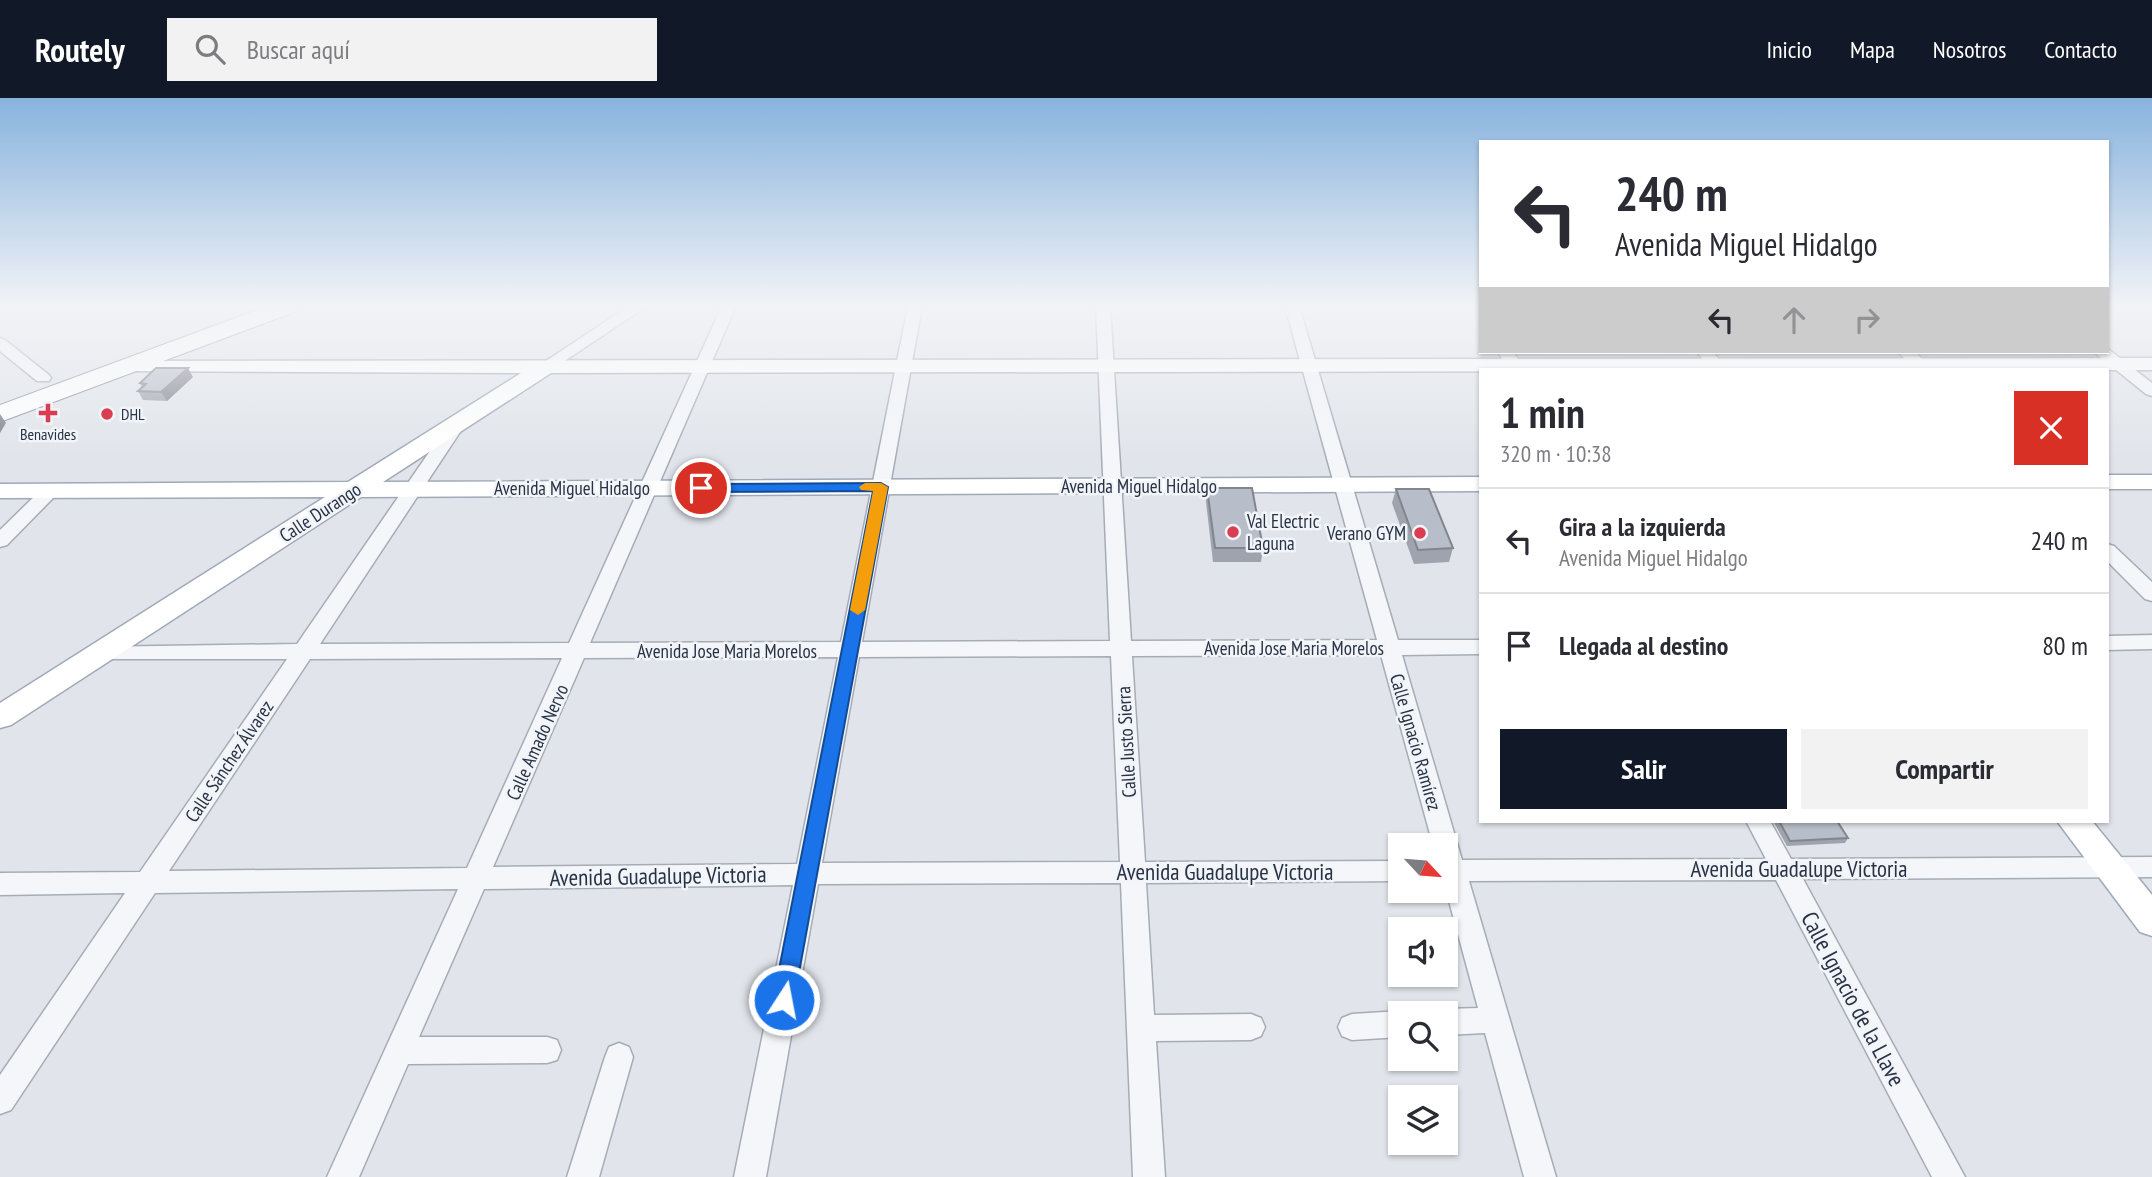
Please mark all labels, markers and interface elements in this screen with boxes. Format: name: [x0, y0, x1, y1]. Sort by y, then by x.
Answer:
search box: [167, 18, 657, 81]
text: Routely: [35, 28, 125, 71]
icon: search: [191, 30, 229, 68]
text: Buscar aquí: [247, 33, 350, 66]
text: Inicio: [1766, 34, 1812, 65]
text: Mapa: [1850, 34, 1895, 65]
text: Nosotros: [1933, 34, 2006, 65]
text: Contacto: [2044, 34, 2117, 65]
text: 240 m: [1615, 161, 1728, 225]
icon: left: [1500, 168, 1591, 259]
text: Avenida Miguel Hidalgo: [1615, 223, 1878, 265]
icon: left: [1702, 301, 1740, 339]
icon: ahead: [1775, 301, 1813, 339]
icon: right: [1848, 301, 1886, 339]
text: 1 min: [1500, 385, 1585, 440]
button: close: [2014, 391, 2088, 465]
place label: DHL: [121, 404, 145, 424]
marker: Benavides: [40, 405, 56, 421]
marker: DHL: [99, 406, 115, 422]
place label: Benavides: [20, 424, 76, 444]
text: 320 m · 10:38: [1500, 439, 1612, 468]
pin: [671, 458, 731, 518]
icon: arrive: [682, 469, 720, 507]
street label: Avenida Miguel Hidalgo: [1061, 474, 1217, 498]
street label: Avenida Miguel Hidalgo: [494, 476, 650, 500]
street label: Calle Durango: [275, 477, 365, 547]
place label: Val Electric Laguna: [1246, 509, 1320, 555]
text: Gira a la izquierda: [1559, 510, 1726, 543]
place label: Verano GYM: [1326, 521, 1406, 545]
icon: left: [1500, 522, 1538, 560]
marker: Val Electric Laguna: [1225, 524, 1241, 540]
text: 240 m: [2030, 524, 2088, 557]
marker: Verano GYM: [1412, 525, 1428, 541]
text: Avenida Miguel Hidalgo: [1559, 543, 1748, 572]
icon: arrive: [1500, 627, 1538, 665]
text: Llegada al destino: [1559, 629, 1728, 662]
text: 80 m: [2042, 629, 2088, 662]
street label: Avenida Jose Maria Morelos: [1204, 636, 1384, 660]
street label: Avenida Jose Maria Morelos: [637, 639, 817, 663]
street label: Calle Ignacio Ramírez: [1385, 671, 1447, 813]
street label: Calle Amado Nervo: [501, 680, 573, 804]
street label: Calle Justo Sierra: [1111, 686, 1141, 798]
street label: Calle Sánchez Álvarez: [179, 695, 279, 826]
button: Salir: [1500, 729, 1787, 809]
button: Compartir: [1801, 729, 2088, 809]
north arrow: [1388, 833, 1458, 903]
map controls: [1388, 833, 1458, 1155]
street label: Avenida Guadalupe Victoria: [1691, 854, 1907, 883]
street label: Avenida Guadalupe Victoria: [1117, 857, 1333, 886]
street label: Avenida Guadalupe Victoria: [549, 859, 767, 892]
street label: Calle Ignacio de la Llave: [1795, 907, 1912, 1091]
button: sound: [1388, 917, 1458, 987]
position arrow: [747, 963, 821, 1037]
button: search: [1388, 1001, 1458, 1071]
button: layers: [1388, 1085, 1458, 1155]

